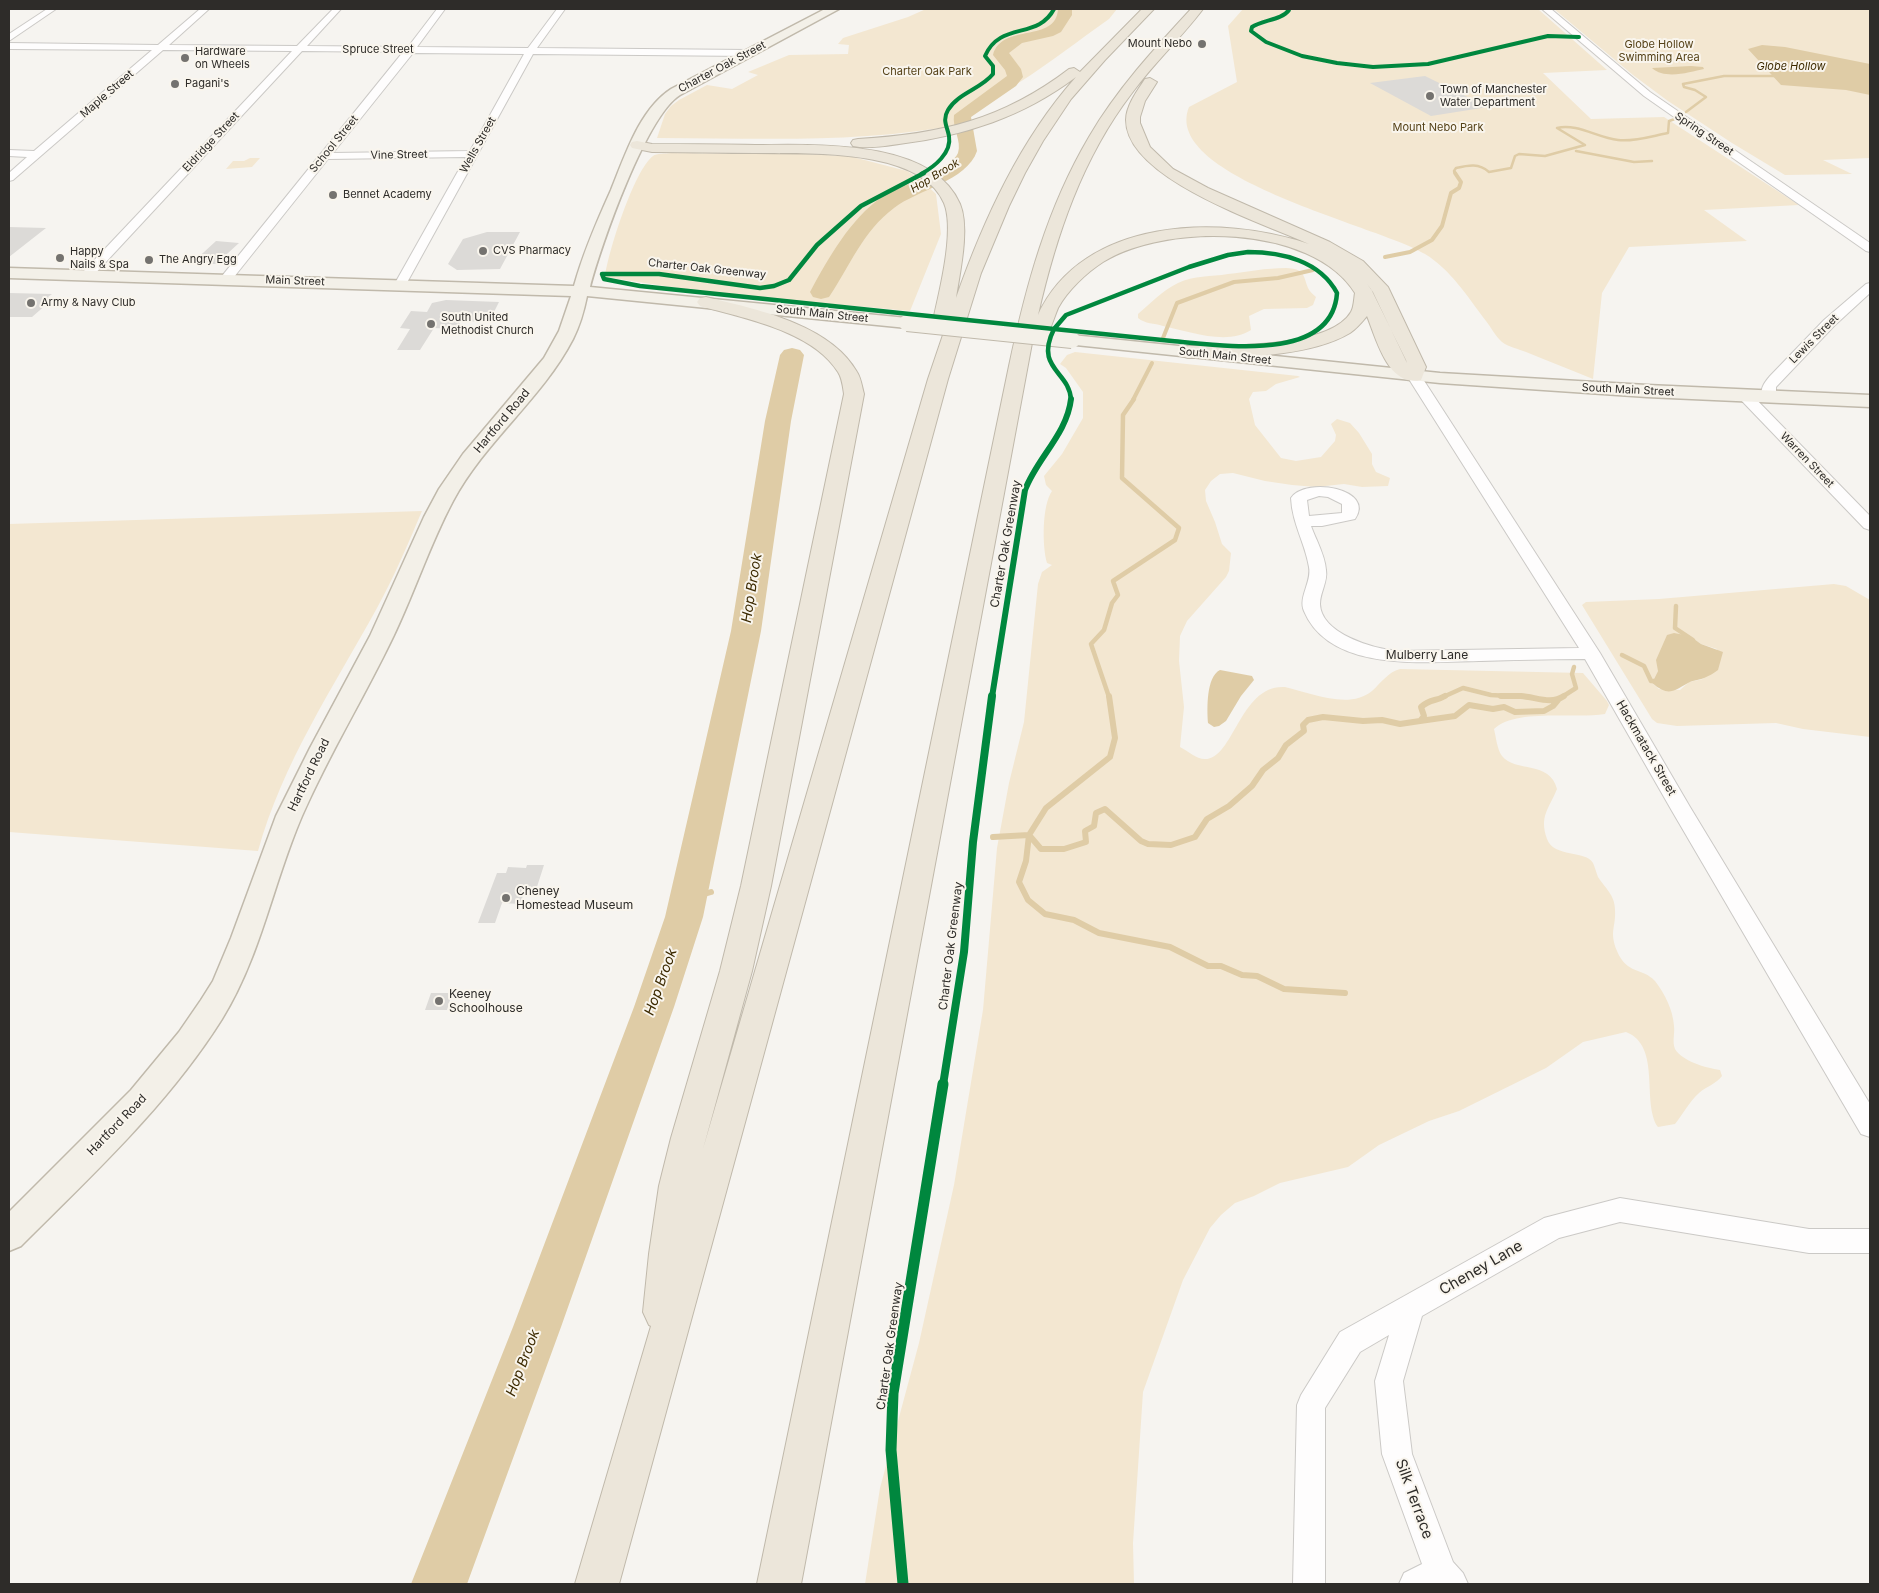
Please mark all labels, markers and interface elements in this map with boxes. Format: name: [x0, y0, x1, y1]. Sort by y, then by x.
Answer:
place label: Mount Nebo: [1128, 37, 1192, 51]
street label: Charter Oak Street: [676, 38, 768, 96]
marker: Mount Nebo: [1196, 38, 1208, 50]
park label: Globe Hollow Swimming Area: [1618, 38, 1700, 64]
street label: Spruce Street: [342, 43, 414, 57]
place label: Hardware on Wheels: [195, 45, 250, 71]
marker: Hardware on Wheels: [179, 52, 191, 64]
water label: Globe Hollow: [1756, 60, 1826, 74]
park label: Charter Oak Park: [882, 65, 972, 79]
street label: Maple Street: [78, 67, 136, 121]
place label: Pagani's: [185, 77, 229, 91]
marker: Pagani's: [169, 78, 181, 90]
place label: Town of Manchester Water Department: [1440, 83, 1547, 109]
marker: Town of Manchester Water Department: [1424, 90, 1436, 102]
street label: Eldridge Street: [180, 109, 242, 175]
street label: Spring Street: [1672, 109, 1736, 159]
street label: School Street: [307, 113, 361, 175]
street label: Wells Street: [457, 115, 499, 175]
park label: Mount Nebo Park: [1393, 121, 1483, 135]
street label: Vine Street: [370, 148, 428, 162]
water label: Hop Brook: [908, 156, 962, 196]
place label: Bennet Academy: [343, 188, 432, 202]
marker: Bennet Academy: [327, 189, 339, 201]
place label: CVS Pharmacy: [493, 244, 571, 258]
place label: Happy Nails & Spa: [70, 245, 129, 271]
marker: CVS Pharmacy: [477, 245, 489, 257]
marker: Happy Nails & Spa: [54, 252, 66, 264]
place label: The Angry Egg: [159, 253, 237, 267]
marker: The Angry Egg: [143, 254, 155, 266]
street label: Charter Oak Greenway: [647, 256, 767, 282]
street label: Main Street: [265, 273, 325, 289]
place label: Army & Navy Club: [41, 296, 136, 310]
marker: Army & Navy Club: [25, 297, 37, 309]
street label: South Main Street: [775, 303, 869, 325]
place label: South United Methodist Church: [441, 311, 534, 337]
street label: Lewis Street: [1787, 312, 1841, 366]
marker: South United Methodist Church: [425, 318, 437, 330]
street label: South Main Street: [1178, 345, 1272, 367]
street label: South Main Street: [1581, 381, 1675, 399]
street label: Hartford Road: [471, 386, 533, 456]
street label: Warren Street: [1777, 430, 1837, 490]
street label: Charter Oak Greenway: [988, 479, 1024, 609]
water label: Hop Brook: [738, 552, 766, 624]
street label: Mulberry Lane: [1386, 648, 1468, 662]
street label: Hackmatack Street: [1613, 698, 1679, 798]
street label: Hartford Road: [285, 736, 333, 814]
street label: Charter Oak Greenway: [936, 881, 966, 1011]
place label: Cheney Homestead Museum: [516, 884, 633, 912]
marker: Cheney Homestead Museum: [500, 892, 512, 904]
water label: Hop Brook: [641, 946, 681, 1018]
place label: Keeney Schoolhouse: [449, 987, 523, 1015]
marker: Keeney Schoolhouse: [433, 995, 445, 1007]
street label: Hartford Road: [84, 1091, 150, 1159]
street label: Cheney Lane: [1436, 1237, 1526, 1299]
street label: Charter Oak Greenway: [874, 1281, 906, 1411]
water label: Hop Brook: [503, 1327, 543, 1399]
street label: Silk Terrace: [1391, 1457, 1437, 1541]

